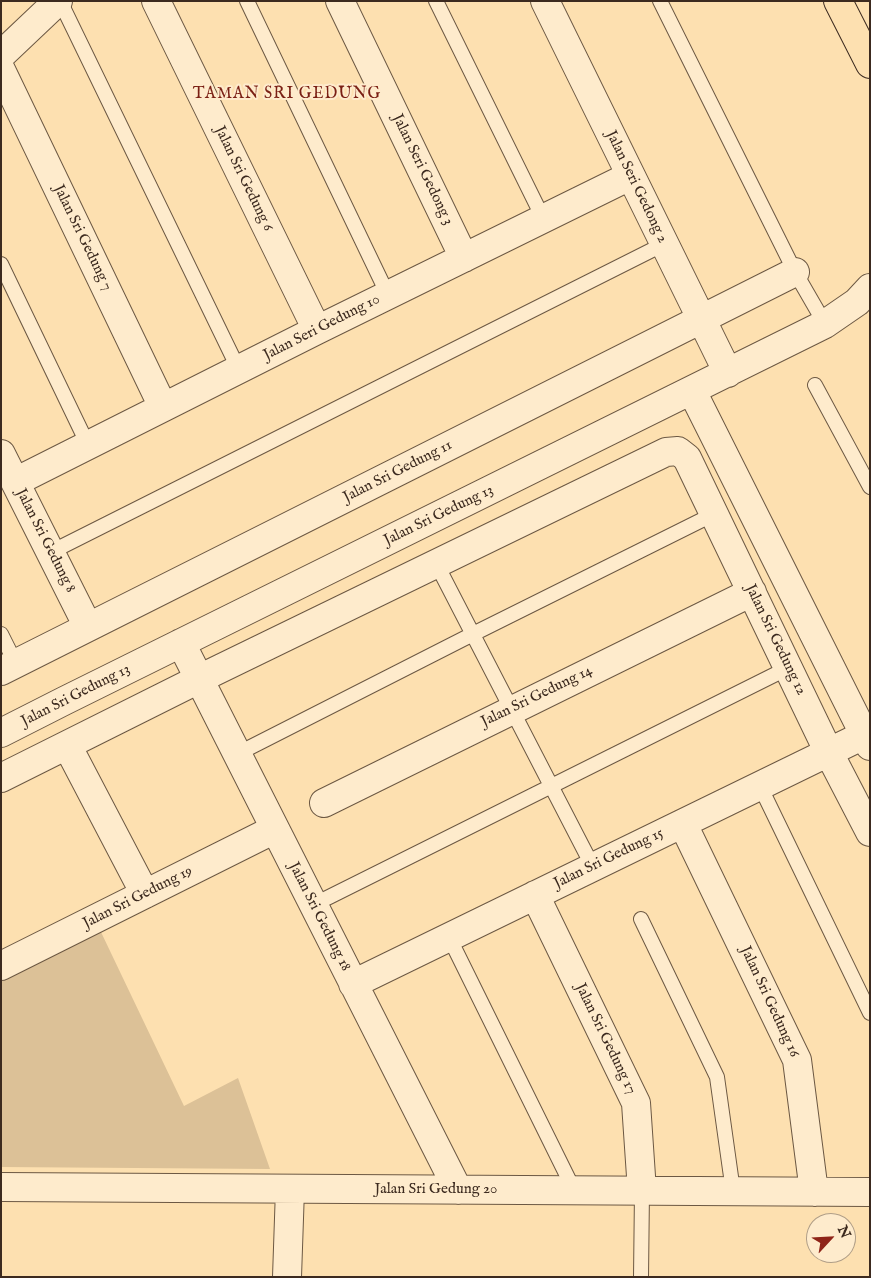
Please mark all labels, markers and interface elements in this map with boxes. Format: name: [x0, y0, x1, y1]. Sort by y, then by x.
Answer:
district label: TAMAN SRI GEDUNG: [191, 85, 383, 105]
street label: Jalan Seri Gedong 3: [387, 112, 457, 228]
street label: Jalan Sri Gedung 6: [210, 123, 276, 235]
street label: Jalan Seri Gedong 2: [601, 128, 671, 246]
street label: Jalan Sri Gedung 7: [49, 182, 115, 294]
street label: Jalan Seri Gedung 10: [261, 291, 383, 365]
street label: Jalan Sri Gedung 11: [341, 437, 455, 507]
street label: Jalan Sri Gedung 13: [381, 482, 497, 550]
street label: Jalan Sri Gedung 8: [11, 486, 79, 596]
street label: Jalan Sri Gedung 12: [740, 582, 810, 698]
street label: Jalan Sri Gedung 13: [19, 661, 133, 731]
street label: Jalan Sri Gedung 14: [478, 662, 596, 732]
street label: Jalan Sri Gedung 15: [551, 825, 667, 893]
street label: Jalan Sri Gedung 18: [284, 859, 354, 975]
street label: Jalan Sri Gedung 19: [80, 863, 196, 933]
street label: Jalan Sri Gedung 16: [735, 944, 803, 1060]
street label: Jalan Sri Gedung 17: [570, 981, 640, 1097]
street label: Jalan Sri Gedung 20: [375, 1181, 497, 1199]
north arrow: [806, 1213, 856, 1263]
text: N: [833, 1223, 854, 1241]

